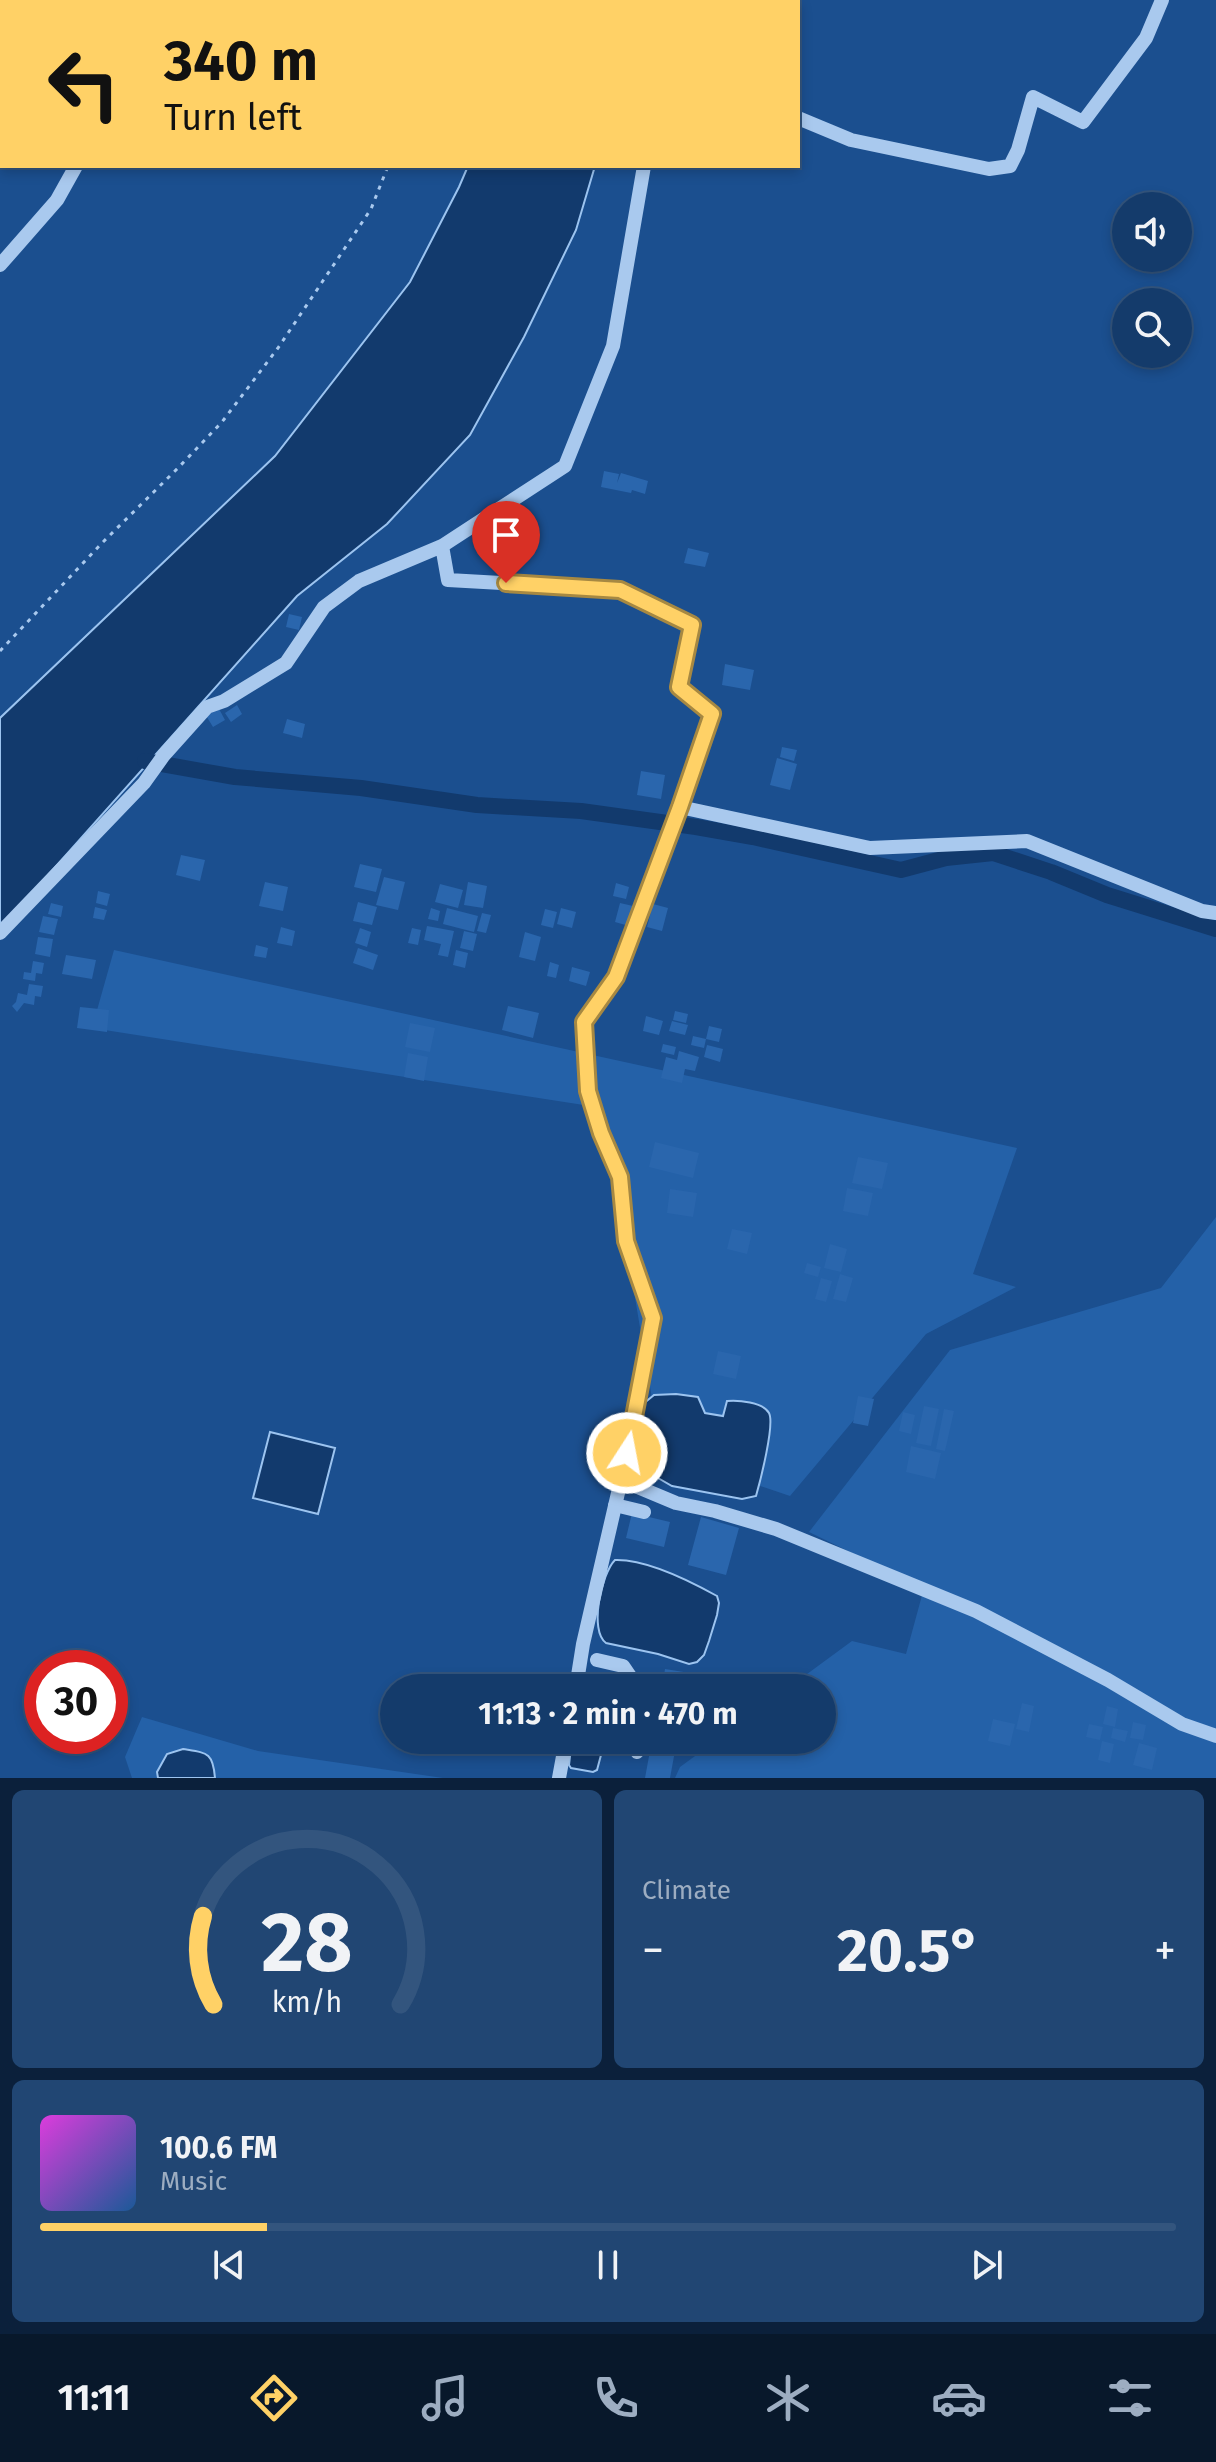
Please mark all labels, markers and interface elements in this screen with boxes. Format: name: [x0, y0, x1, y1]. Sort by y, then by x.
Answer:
text: 340 m: [164, 28, 318, 95]
icon: left: [32, 32, 136, 136]
text: Turn left: [164, 96, 302, 140]
map controls: [1112, 192, 1192, 368]
button: sound: [1112, 192, 1192, 272]
button: search: [1112, 288, 1192, 368]
pin: [472, 501, 540, 583]
icon: arrive: [484, 513, 528, 557]
position arrow: [585, 1411, 669, 1495]
speed limit sign: 30: [24, 1650, 128, 1754]
text: 11:13 · 2 min · 470 m: [478, 1696, 738, 1732]
text: Climate: [642, 1875, 731, 1906]
text: 28: [261, 1893, 353, 1993]
text: 20.5°: [837, 1915, 981, 1987]
text: −: [642, 1924, 664, 1977]
text: +: [1154, 1924, 1176, 1977]
text: km/h: [272, 1985, 342, 2020]
text: 100.6 FM: [160, 2130, 277, 2166]
text: Music: [160, 2166, 227, 2197]
icon: previous: [207, 2243, 251, 2287]
icon: pause: [586, 2243, 630, 2287]
icon: next: [965, 2243, 1009, 2287]
icon: directions: [246, 2370, 302, 2426]
icon: music: [417, 2370, 473, 2426]
icon: phone: [588, 2370, 644, 2426]
icon: climate: [760, 2370, 816, 2426]
icon: car: [931, 2370, 987, 2426]
icon: filters: [1102, 2370, 1158, 2426]
text: 11:11: [58, 2376, 131, 2420]

